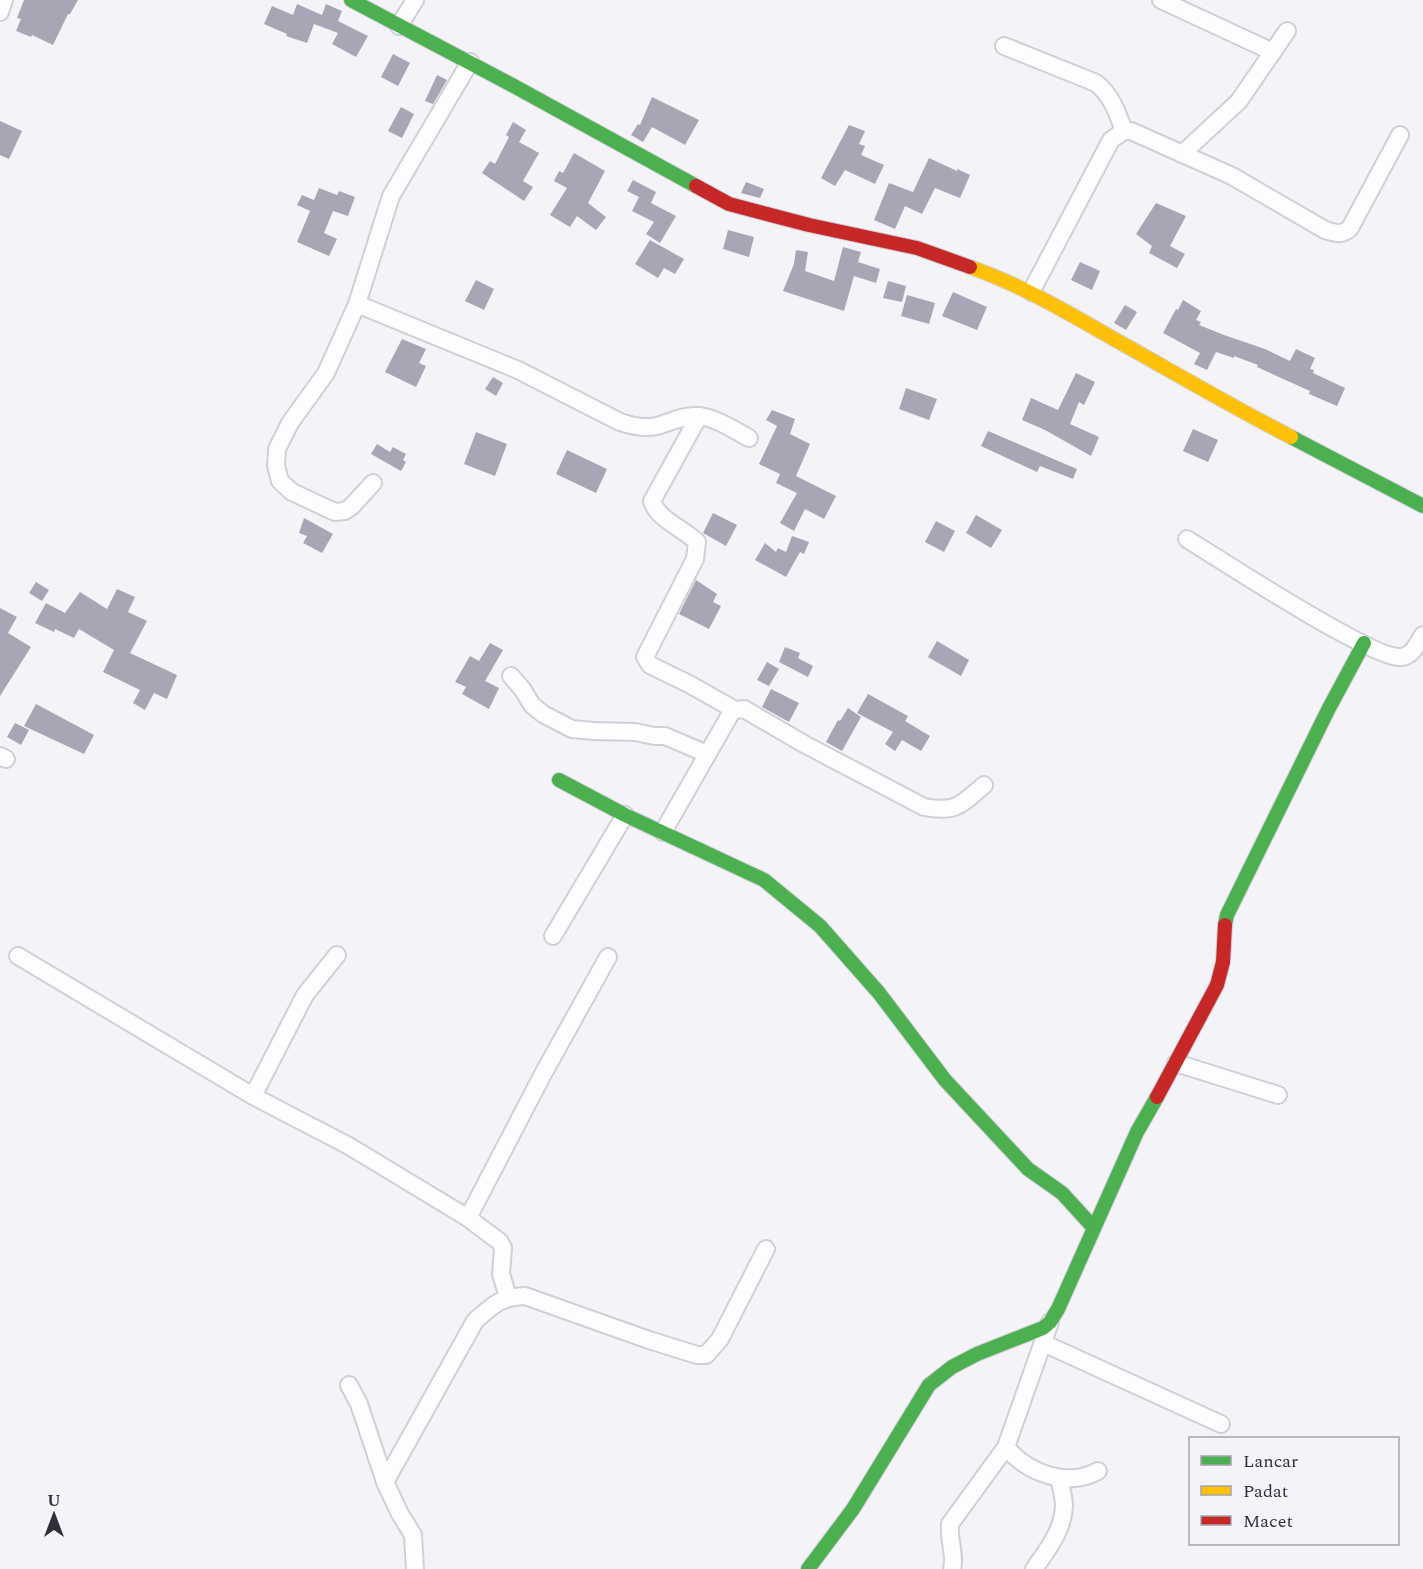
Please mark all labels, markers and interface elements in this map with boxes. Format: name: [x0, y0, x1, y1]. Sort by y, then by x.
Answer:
legend: [1189, 1437, 1399, 1545]
text: Lancar: [1243, 1448, 1298, 1475]
text: Padat: [1243, 1478, 1288, 1505]
north arrow: [24, 1485, 84, 1545]
text: U: [47, 1489, 61, 1513]
text: Macet: [1243, 1508, 1293, 1535]

